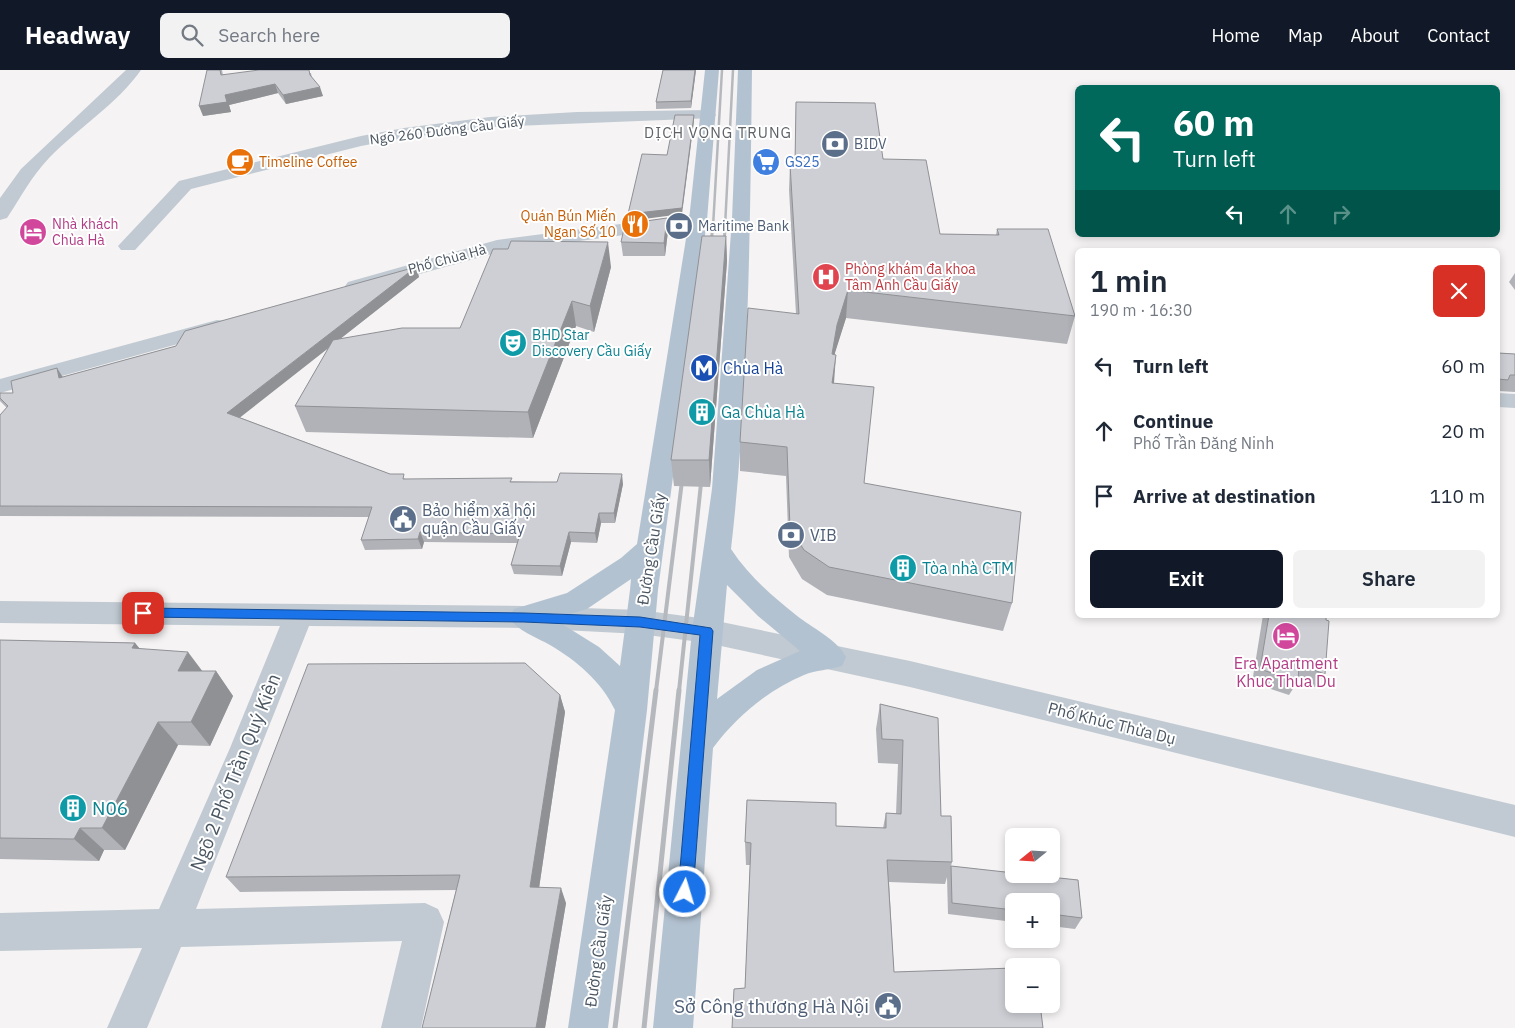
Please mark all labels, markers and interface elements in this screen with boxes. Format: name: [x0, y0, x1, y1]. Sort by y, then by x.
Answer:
search box: [160, 13, 510, 58]
text: Headway: [25, 19, 130, 51]
icon: search: [178, 21, 206, 49]
text: Search here: [218, 23, 320, 47]
text: Home: [1212, 24, 1260, 47]
text: Map: [1288, 24, 1323, 47]
text: About: [1351, 24, 1399, 47]
text: Contact: [1427, 24, 1490, 47]
text: 60 m: [1173, 100, 1255, 146]
icon: left: [1090, 105, 1155, 170]
street label: Ngõ 260 Đường Cầu Giấy: [369, 112, 525, 148]
district label: DỊCH VỌNG TRUNG: [644, 123, 792, 142]
bank icon: BIDV: [820, 129, 850, 159]
place label: BIDV: [854, 135, 887, 153]
text: Turn left: [1173, 144, 1256, 173]
cafe icon: Timeline Coffee: [225, 147, 255, 177]
supermarket icon: GS25: [751, 147, 781, 177]
place label: Timeline Coffee: [259, 153, 358, 171]
place label: GS25: [785, 153, 820, 171]
icon: left: [1221, 200, 1249, 228]
icon: ahead: [1274, 200, 1302, 228]
icon: right: [1327, 200, 1355, 228]
place label: Quán Bún Miến Ngan Số 10: [521, 207, 616, 241]
restaurant icon: Quán Bún Miến Ngan Số 10: [620, 209, 650, 239]
bank icon: Maritime Bank: [664, 211, 694, 241]
place label: Nhà khách Chùa Hà: [52, 215, 118, 249]
hotel icon: Nhà khách Chùa Hà: [18, 217, 48, 247]
place label: Maritime Bank: [698, 217, 790, 235]
street label: Phố Chùa Hà: [406, 240, 489, 278]
place label: Phòng khám đa khoa Tâm Anh Cầu Giấy: [845, 260, 976, 294]
text: 1 min: [1090, 261, 1168, 300]
hospital icon: Phòng khám đa khoa Tâm Anh Cầu Giấy: [811, 262, 841, 292]
button: close: [1433, 265, 1485, 317]
text: 190 m · 16:30: [1090, 300, 1192, 320]
place label: BHD Star Discovery Cầu Giấy: [532, 326, 651, 360]
theatre icon: BHD Star Discovery Cầu Giấy: [498, 328, 528, 358]
icon: left: [1090, 352, 1118, 380]
metro station icon: Chùa Hà: [689, 353, 719, 383]
text: Turn left: [1133, 354, 1209, 378]
text: 60 m: [1441, 354, 1485, 378]
place label: Chùa Hà: [723, 358, 784, 378]
building icon: Ga Chùa Hà: [687, 397, 717, 427]
place label: Ga Chùa Hà: [721, 402, 805, 422]
text: Continue: [1133, 409, 1213, 433]
icon: ahead: [1090, 417, 1118, 445]
text: 20 m: [1441, 419, 1485, 443]
text: Phố Trần Đăng Ninh: [1133, 433, 1274, 453]
icon: arrive: [1090, 482, 1118, 510]
text: Arrive at destination: [1133, 484, 1316, 508]
text: 110 m: [1430, 484, 1485, 508]
street label: Đường Cầu Giấy: [632, 492, 670, 606]
place label: Bảo hiểm xã hội quận Cầu Giấy: [422, 500, 536, 538]
public building icon: Bảo hiểm xã hội quận Cầu Giấy: [388, 504, 418, 534]
bank icon: VIB: [776, 520, 806, 550]
place label: VIB: [810, 525, 837, 545]
button: Exit: [1090, 550, 1283, 608]
button: Share: [1293, 550, 1485, 608]
building icon: Tòa nhà CTM: [888, 553, 918, 583]
place label: Tòa nhà CTM: [922, 558, 1014, 578]
pin: [122, 592, 164, 634]
icon: arrive: [129, 599, 157, 627]
hotel icon: Era Apartment Khuc Thua Du: [1271, 621, 1301, 651]
place label: Era Apartment Khuc Thua Du: [1234, 653, 1338, 691]
street label: Ngõ 2 Phố Trần Quý Kiên: [184, 670, 286, 874]
street label: Phố Khúc Thừa Dụ: [1046, 697, 1178, 749]
building icon: N06: [58, 793, 88, 823]
place label: N06: [92, 796, 128, 820]
north arrow: [1005, 828, 1060, 882]
map controls: [1005, 828, 1060, 1013]
position arrow: [658, 865, 710, 917]
button: +: [1005, 893, 1060, 948]
street label: Đường Cầu Giấy: [580, 894, 616, 1008]
button: −: [1005, 958, 1060, 1013]
public building icon: Sở Công thương Hà Nội: [873, 991, 903, 1021]
place label: Sở Công thương Hà Nội: [674, 994, 869, 1018]

